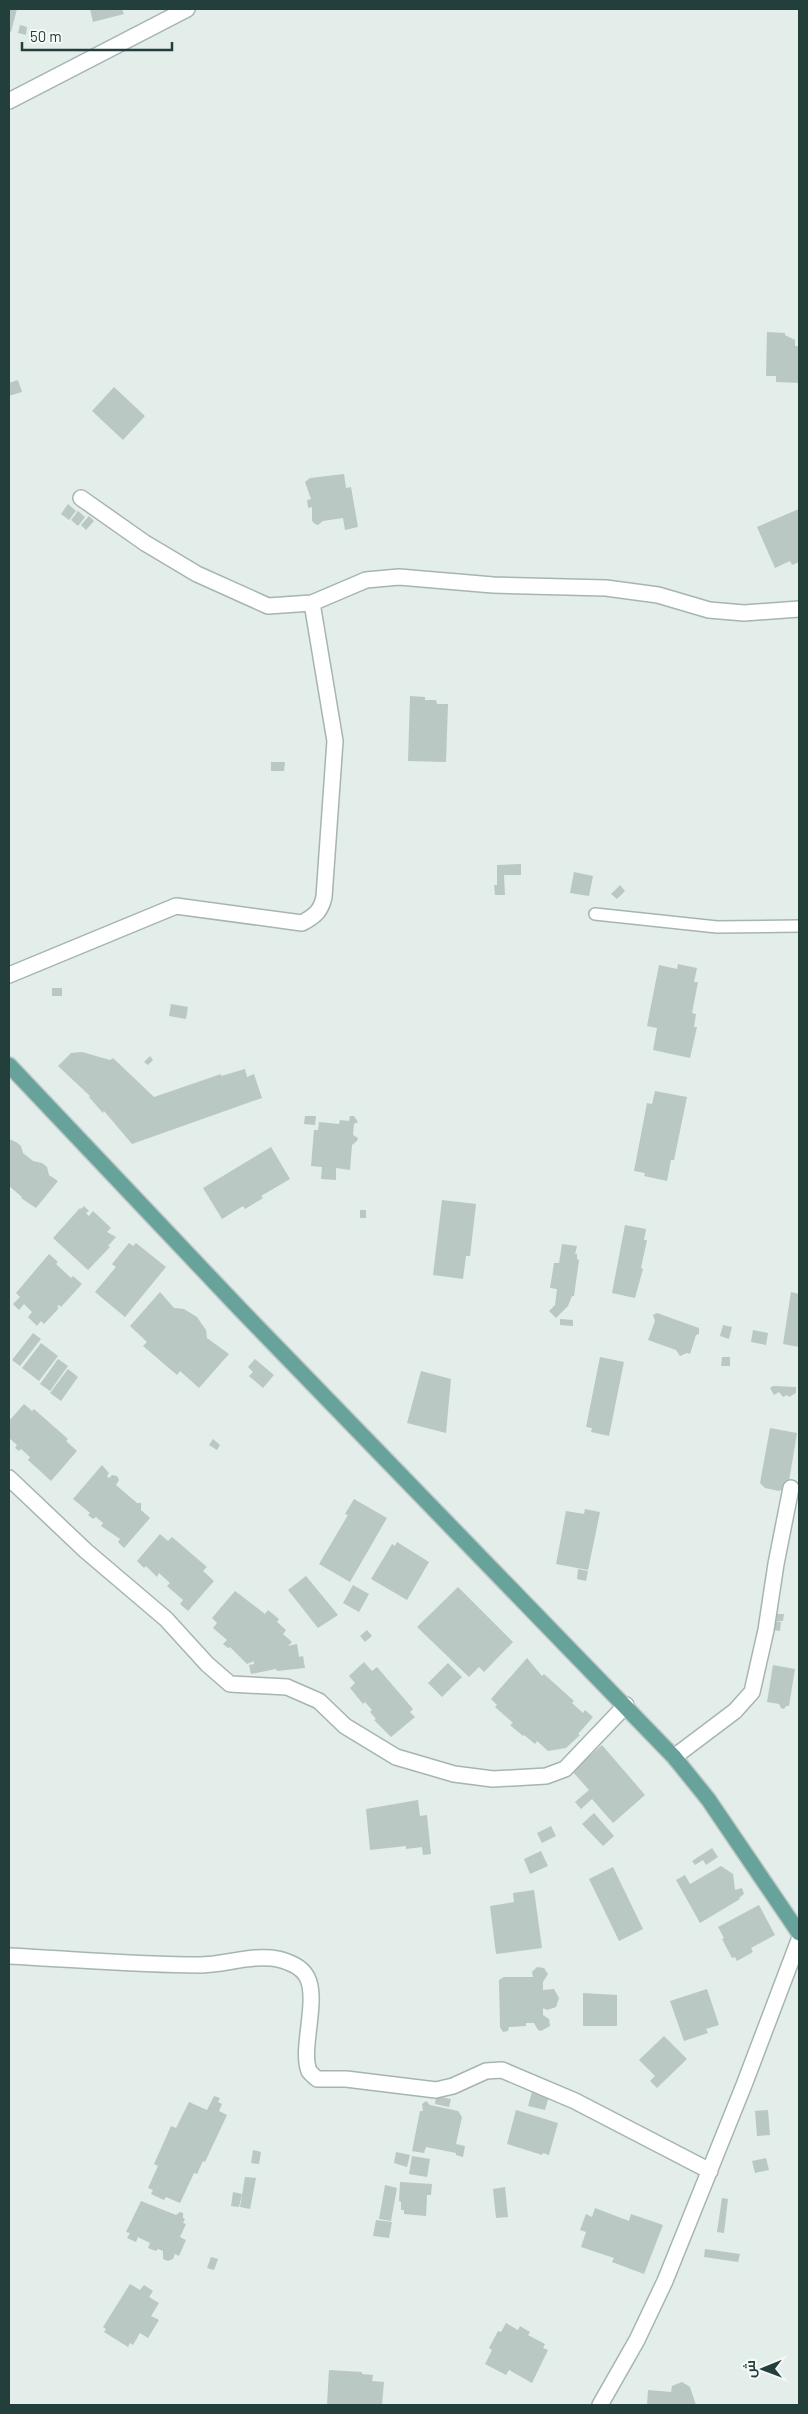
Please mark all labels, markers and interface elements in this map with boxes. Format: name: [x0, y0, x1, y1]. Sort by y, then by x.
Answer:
scale bar: [22, 20, 172, 52]
text: 50 m: [30, 27, 62, 45]
north arrow: [738, 2344, 788, 2394]
text: ش: [741, 2360, 759, 2378]

